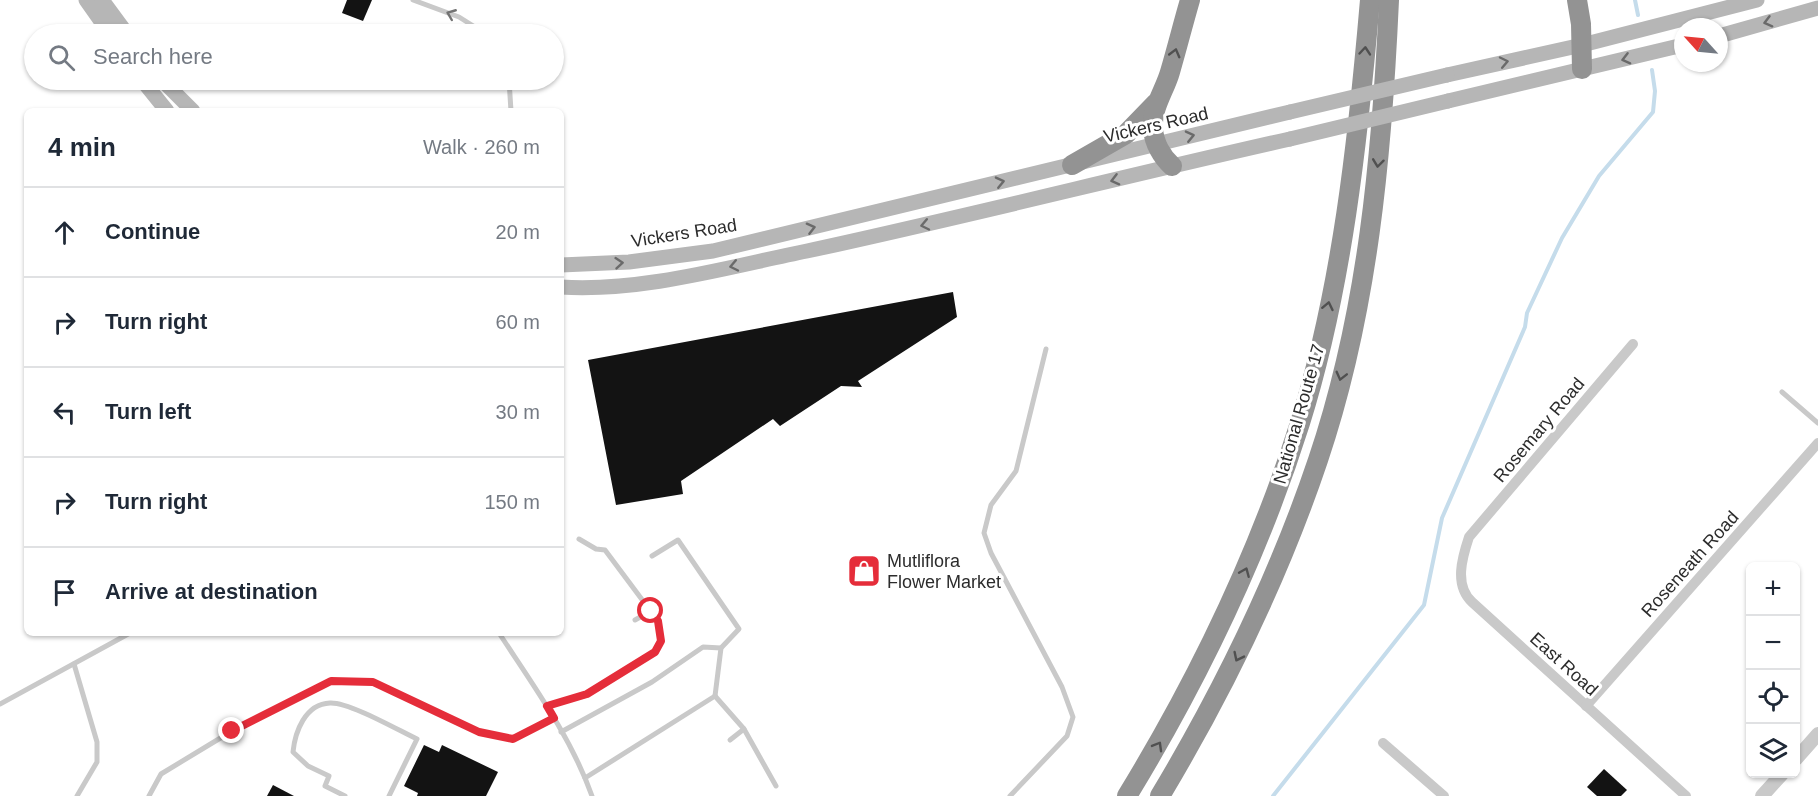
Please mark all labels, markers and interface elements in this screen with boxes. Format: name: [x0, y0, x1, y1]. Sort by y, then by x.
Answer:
one-way arrow: [446, 9, 457, 21]
one-way arrow: [1764, 15, 1774, 27]
north arrow: [1674, 18, 1728, 72]
search box: [24, 24, 564, 90]
icon: search: [45, 41, 78, 74]
text: Search here: [93, 44, 213, 69]
one-way arrow: [1359, 47, 1372, 56]
one-way arrow: [1168, 49, 1181, 59]
one-way arrow: [1621, 51, 1631, 64]
one-way arrow: [1499, 56, 1509, 69]
street label: Vickers Road: [1102, 103, 1210, 147]
one-way arrow: [1185, 131, 1195, 144]
text: 4 min: [48, 132, 116, 162]
text: Walk · 260 m: [423, 136, 540, 158]
one-way arrow: [1372, 159, 1385, 168]
one-way arrow: [1110, 172, 1120, 185]
one-way arrow: [995, 176, 1005, 189]
street label: Vickers Road: [630, 215, 738, 251]
icon: ahead: [48, 216, 81, 249]
one-way arrow: [920, 217, 930, 230]
text: Continue: [105, 219, 200, 244]
text: 20 m: [496, 221, 540, 243]
one-way arrow: [806, 222, 816, 235]
one-way arrow: [615, 257, 624, 270]
one-way arrow: [730, 259, 740, 272]
one-way arrow: [1321, 301, 1334, 311]
icon: right: [48, 306, 81, 339]
text: Turn right: [105, 309, 207, 334]
text: 60 m: [496, 311, 540, 333]
street label: National Route 17: [1270, 342, 1328, 486]
one-way arrow: [1336, 370, 1349, 380]
street label: Rosemary Road: [1490, 374, 1588, 486]
icon: left: [48, 396, 81, 429]
text: Turn left: [105, 399, 191, 424]
text: 30 m: [496, 401, 540, 423]
icon: right: [48, 486, 81, 519]
text: Turn right: [105, 489, 207, 514]
text: 150 m: [484, 491, 540, 513]
street label: Roseneath Road: [1637, 507, 1743, 621]
place label: Mutliflora Flower Market: [887, 551, 1001, 592]
shop icon: Mutliflora Flower Market: [846, 553, 882, 589]
map controls: [1746, 562, 1800, 778]
button: +: [1746, 562, 1800, 616]
one-way arrow: [1238, 567, 1250, 578]
icon: arrive: [48, 576, 81, 609]
text: Arrive at destination: [105, 579, 318, 604]
route start: [637, 597, 663, 623]
button: −: [1746, 616, 1800, 670]
street label: East Road: [1526, 628, 1602, 700]
one-way arrow: [1233, 650, 1245, 661]
button: locate: [1746, 670, 1800, 724]
route end: [218, 717, 244, 743]
button: layers: [1746, 724, 1800, 778]
one-way arrow: [1150, 742, 1162, 752]

